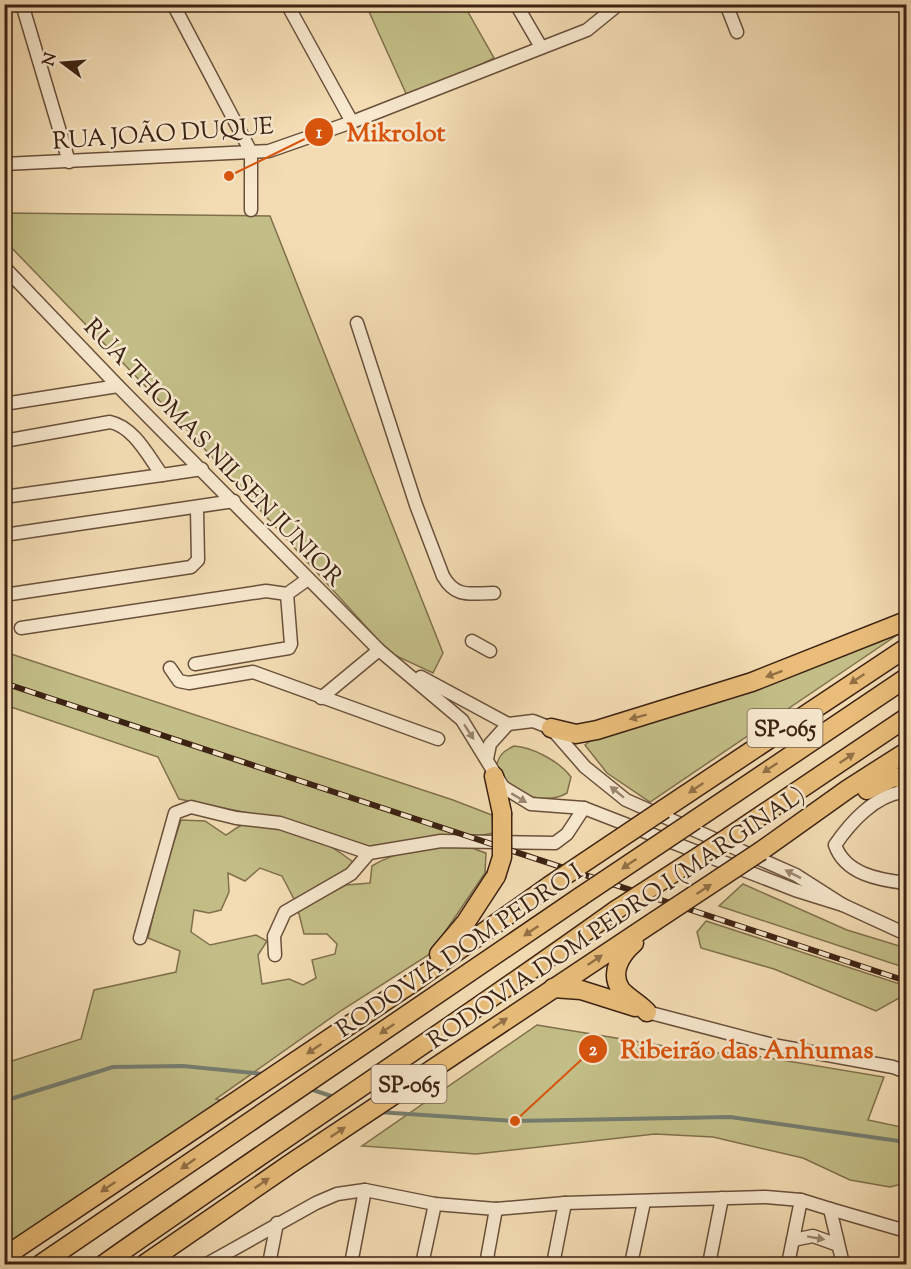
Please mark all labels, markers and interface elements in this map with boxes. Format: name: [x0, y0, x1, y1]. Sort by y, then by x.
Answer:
north arrow: [33, 33, 93, 93]
text: N: [38, 50, 64, 69]
street label: RUA JOÃO DUQUE: [51, 110, 275, 160]
callout: Mikrolot: [304, 110, 457, 154]
text: Mikrolot: [347, 116, 445, 153]
text: 1: [316, 121, 323, 147]
street label: RUA THOMAS NILSEN JÚNIOR: [75, 312, 351, 596]
one-way arrow: [765, 670, 783, 680]
one-way arrow: [849, 674, 866, 685]
road number: SP-065: [748, 709, 822, 747]
one-way arrow: [629, 713, 647, 722]
one-way arrow: [463, 724, 474, 740]
one-way arrow: [839, 753, 855, 764]
one-way arrow: [762, 762, 778, 773]
street label: RODOVIA DOM PEDRO I (MARGINAL): [422, 780, 810, 1054]
one-way arrow: [688, 782, 704, 794]
one-way arrow: [609, 787, 624, 799]
one-way arrow: [511, 792, 527, 803]
street label: RODOVIA DOM PEDRO I: [330, 857, 588, 1043]
one-way arrow: [621, 858, 637, 869]
one-way arrow: [784, 870, 802, 880]
one-way arrow: [696, 883, 712, 894]
one-way arrow: [523, 925, 540, 936]
one-way arrow: [587, 954, 603, 966]
one-way arrow: [492, 1018, 509, 1029]
one-way arrow: [379, 1023, 395, 1035]
callout: Ribeirão das Anhumas: [578, 1027, 885, 1071]
text: Ribeirão das Anhumas: [620, 1033, 874, 1070]
text: 2: [589, 1038, 598, 1064]
one-way arrow: [307, 1043, 323, 1055]
road number: SP-065: [372, 1065, 446, 1103]
one-way arrow: [330, 1127, 346, 1138]
one-way arrow: [180, 1158, 196, 1170]
one-way arrow: [254, 1178, 270, 1189]
one-way arrow: [100, 1181, 116, 1192]
one-way arrow: [807, 1234, 826, 1243]

